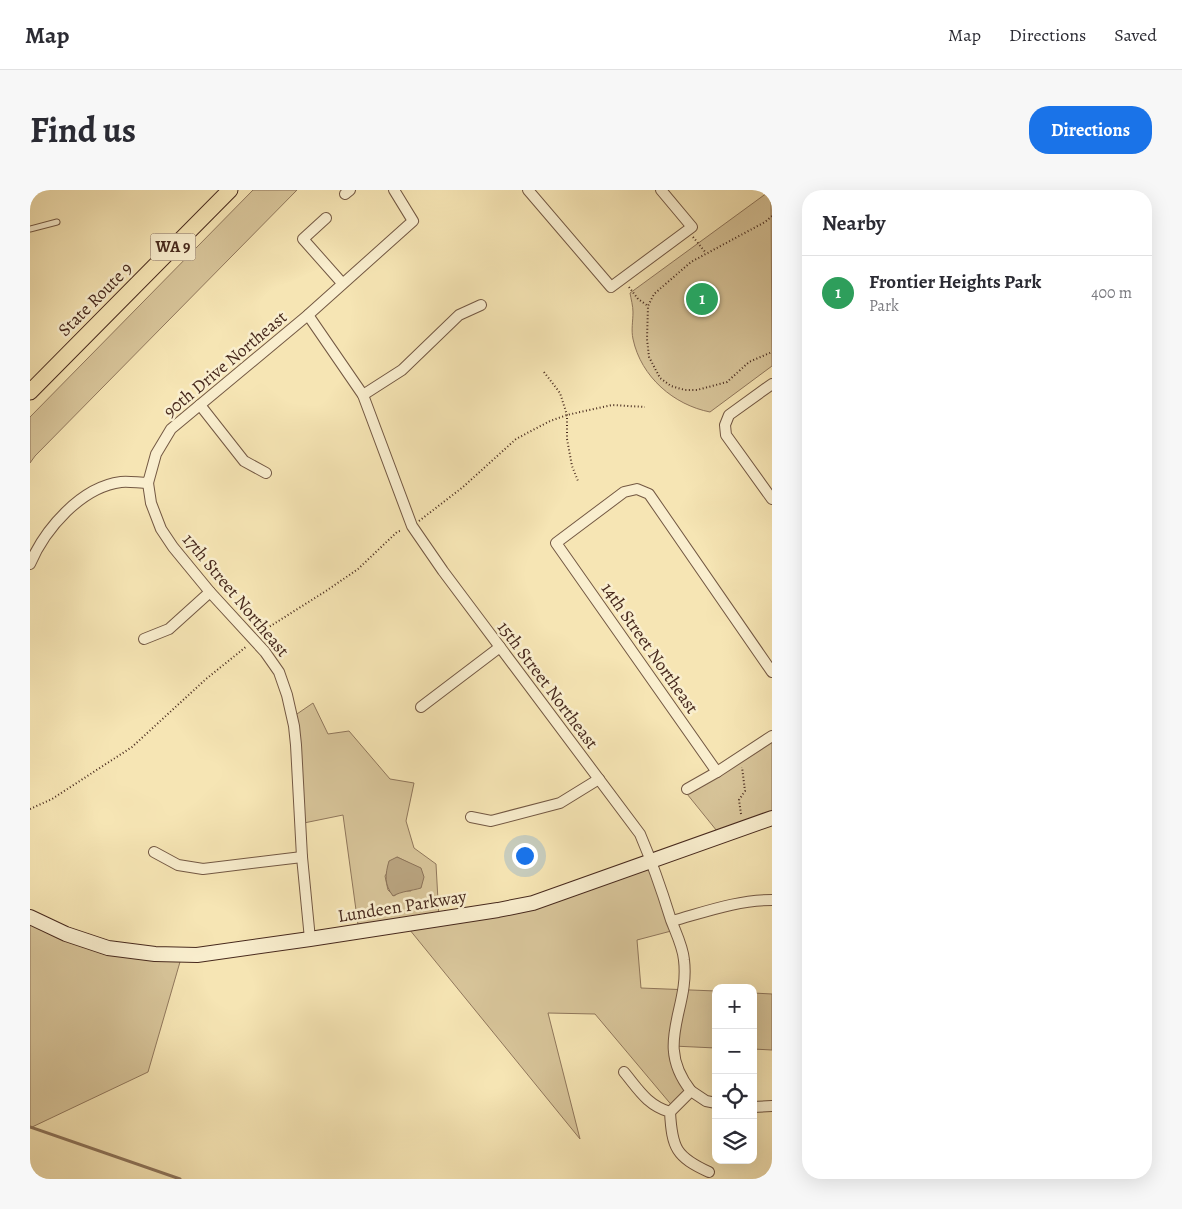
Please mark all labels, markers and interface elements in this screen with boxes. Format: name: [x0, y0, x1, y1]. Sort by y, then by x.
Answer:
text: Map: [25, 19, 69, 51]
text: Map: [948, 23, 981, 47]
text: Directions: [1009, 23, 1086, 47]
text: Saved: [1114, 23, 1157, 47]
text: Find us: [30, 106, 136, 154]
button: Directions: [1029, 106, 1152, 154]
text: Nearby: [822, 209, 885, 237]
road number: WA 9: [150, 234, 196, 260]
street label: State Route 9: [52, 256, 138, 342]
text: Frontier Heights Park: [869, 269, 1041, 295]
pin: 1: [686, 280, 718, 318]
text: 1: [835, 282, 841, 304]
text: 400 m: [1091, 282, 1132, 304]
text: Park: [869, 295, 899, 317]
street label: 90th Drive Northeast: [158, 305, 292, 423]
street label: 17th Street Northeast: [177, 528, 295, 662]
street label: 14th Street Northeast: [596, 578, 704, 718]
street label: 15th Street Northeast: [492, 616, 604, 754]
your location: [512, 843, 538, 869]
street label: Lundeen Parkway: [336, 884, 469, 928]
map controls: [712, 984, 757, 1164]
button: +: [712, 984, 757, 1029]
button: −: [712, 1029, 757, 1074]
button: locate: [712, 1074, 757, 1119]
button: layers: [712, 1119, 757, 1164]

